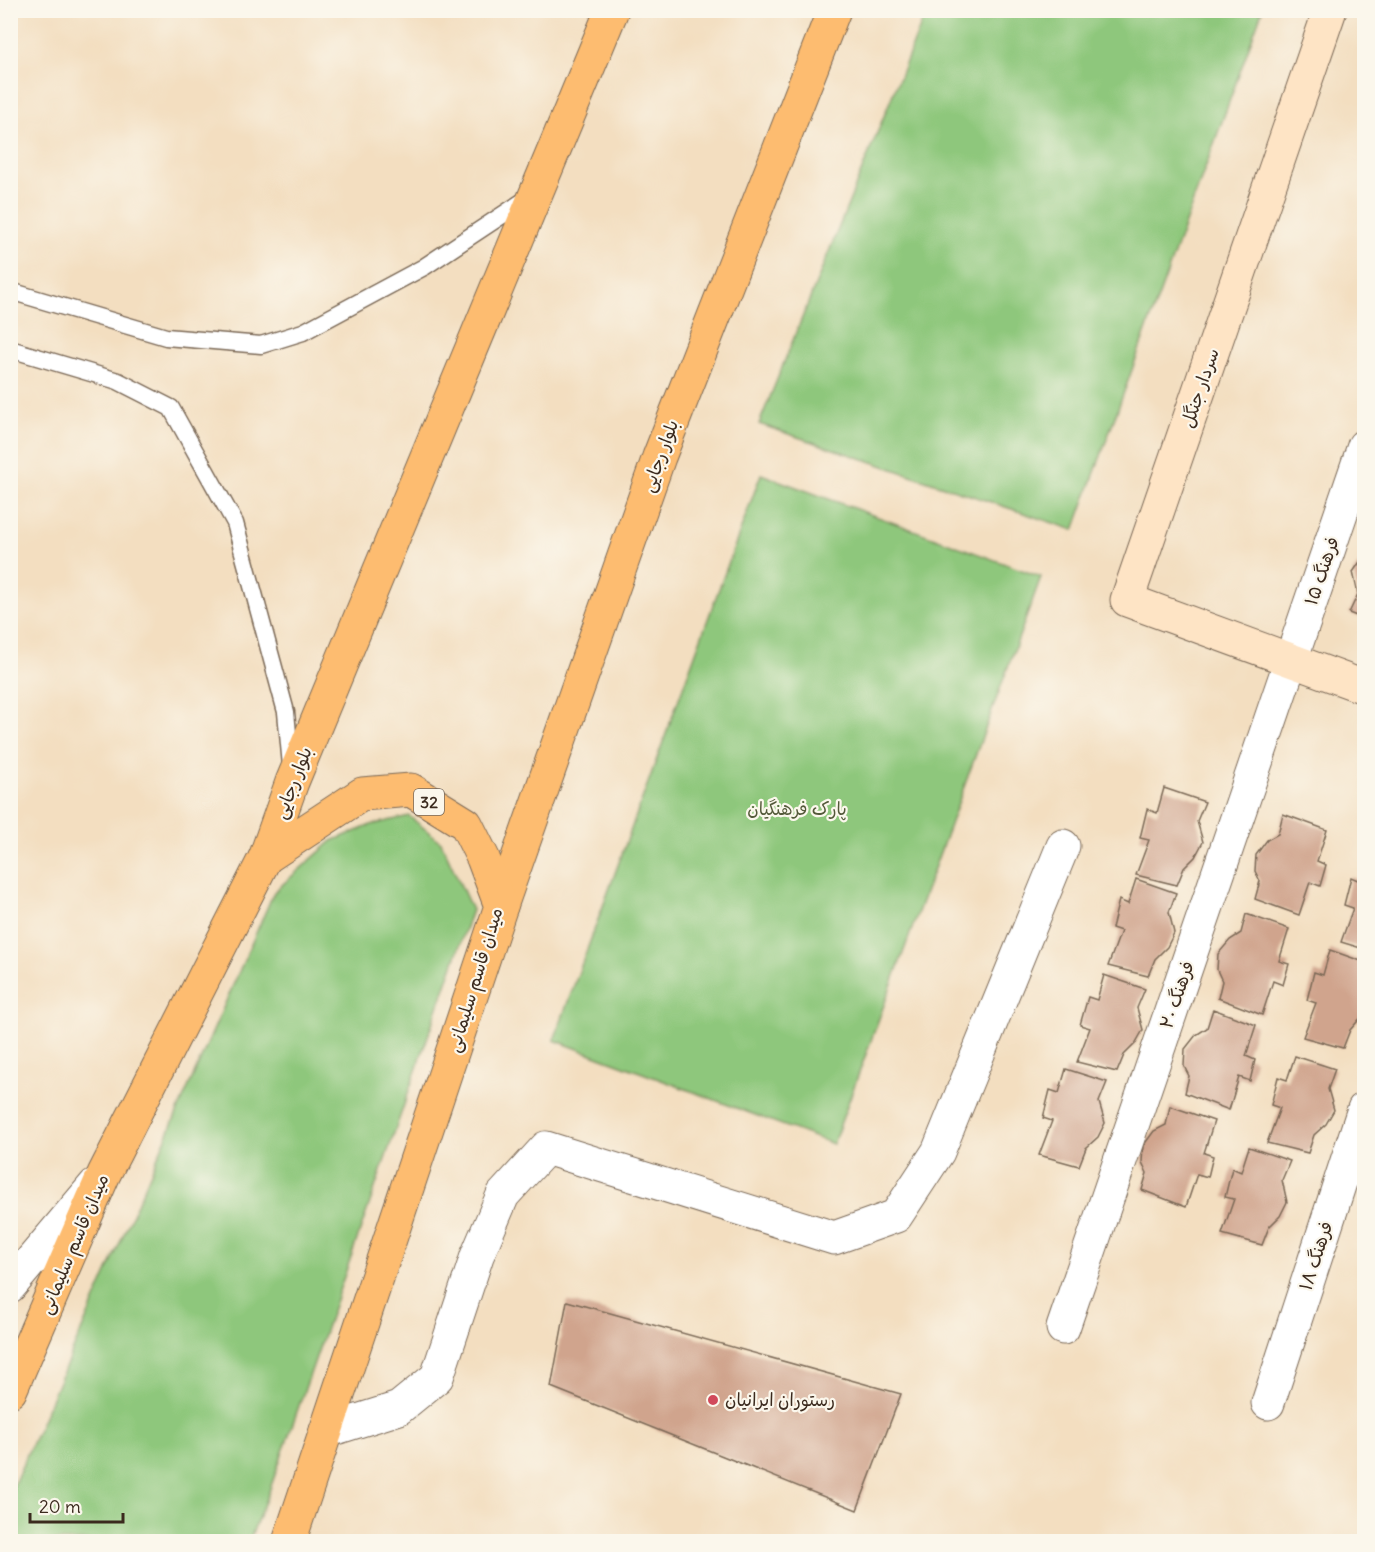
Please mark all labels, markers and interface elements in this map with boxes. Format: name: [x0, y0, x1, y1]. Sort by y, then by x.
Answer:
street label: سردار جنگل: [1175, 345, 1224, 431]
street label: بلوار رجایی: [636, 416, 683, 495]
street label: فرهنگ ۱۵: [1299, 533, 1344, 608]
street label: بلوار رجایی: [268, 744, 317, 822]
road number: 32: [414, 789, 444, 815]
park label: پارک فرهنگیان: [747, 797, 847, 821]
street label: میدان قاسم سلیمانی: [442, 905, 510, 1056]
street label: فرهنگ ۲۰: [1154, 958, 1199, 1032]
street label: میدان قاسم سلیمانی: [34, 1170, 116, 1319]
street label: فرهنگ ۱۸: [1294, 1218, 1337, 1293]
place label: رستوران ایرانیان: [725, 1388, 835, 1412]
marker: رستوران ایرانیان: [706, 1393, 720, 1407]
scale bar: [30, 1486, 123, 1524]
text: 20 m: [39, 1495, 81, 1518]

